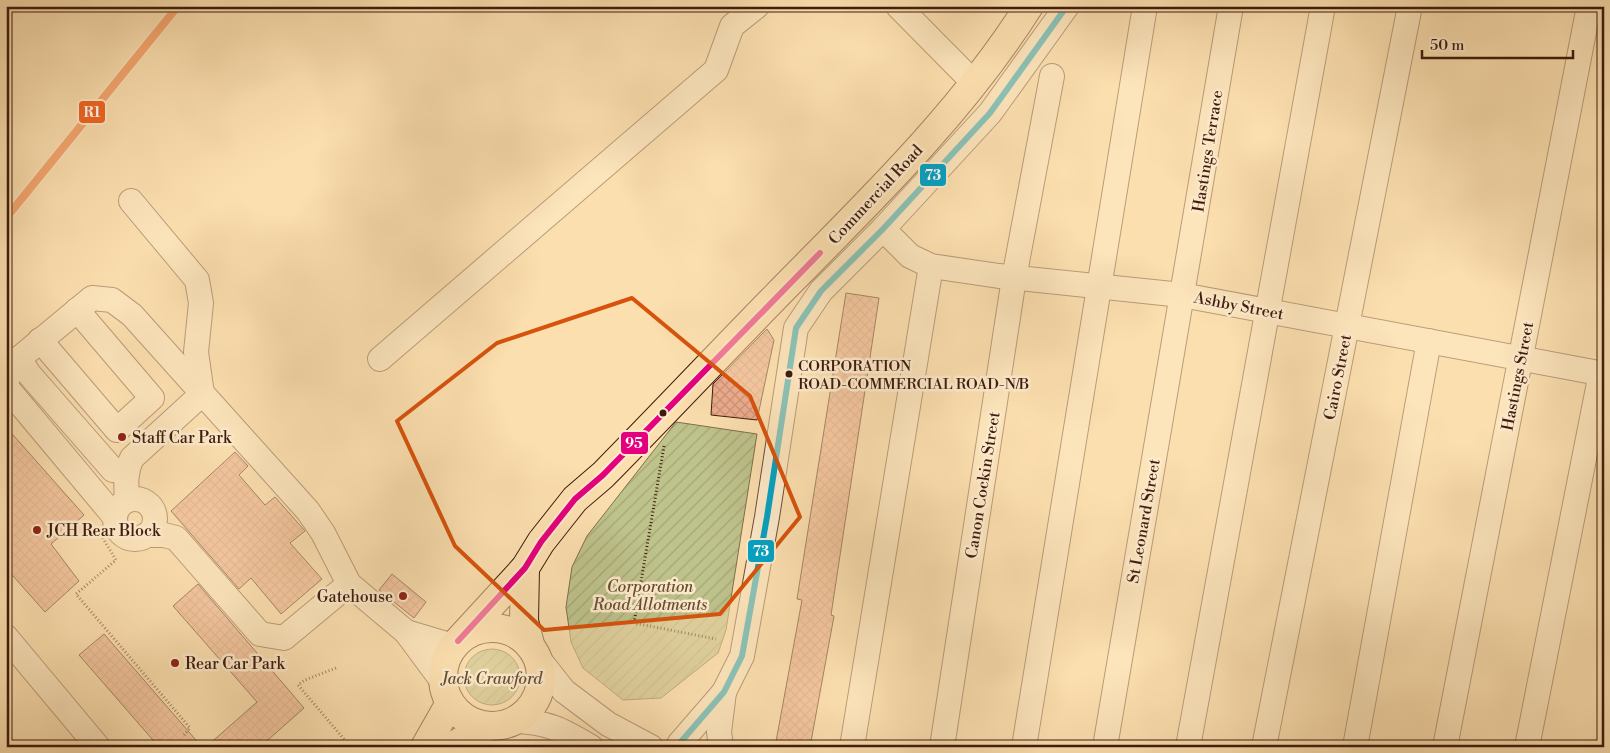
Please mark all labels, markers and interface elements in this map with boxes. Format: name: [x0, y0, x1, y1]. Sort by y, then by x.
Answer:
scale bar: [1422, 28, 1574, 60]
text: 50 m: [1430, 36, 1464, 55]
street label: Hastings Terrace: [1188, 89, 1228, 214]
line badge: R1: [78, 100, 106, 124]
text: R1: [83, 104, 101, 122]
street label: Commercial Road: [824, 141, 927, 249]
line badge: 73: [919, 163, 947, 187]
text: 73: [925, 167, 941, 185]
street label: Ashby Street: [1191, 287, 1286, 325]
street label: Hastings Street: [1498, 320, 1538, 432]
street label: Cairo Street: [1320, 332, 1356, 422]
place label: CORPORATION ROAD-COMMERCIAL ROAD-N/B: [798, 357, 1029, 394]
marker: CORPORATION ROAD-COMMERCIAL ROAD-N/B: [784, 369, 794, 379]
unlabelled marker: [658, 408, 668, 418]
street label: Canon Cockin Street: [962, 410, 1005, 560]
place label: Staff Car Park: [132, 428, 233, 448]
marker: Staff Car Park: [116, 431, 128, 443]
line badge: 95: [620, 431, 649, 455]
text: 95: [625, 435, 643, 453]
street label: St Leonard Street: [1123, 457, 1165, 585]
place label: JCH Rear Block: [46, 521, 162, 541]
marker: JCH Rear Block: [31, 524, 43, 536]
line badge: 73: [747, 539, 775, 563]
text: 73: [753, 543, 769, 561]
park label: Corporation Road Allotments: [592, 577, 707, 615]
place label: Gatehouse: [317, 587, 393, 607]
marker: Gatehouse: [397, 590, 409, 602]
place label: Rear Car Park: [185, 654, 287, 674]
marker: Rear Car Park: [169, 657, 181, 669]
park label: Jack Crawford: [440, 669, 543, 689]

